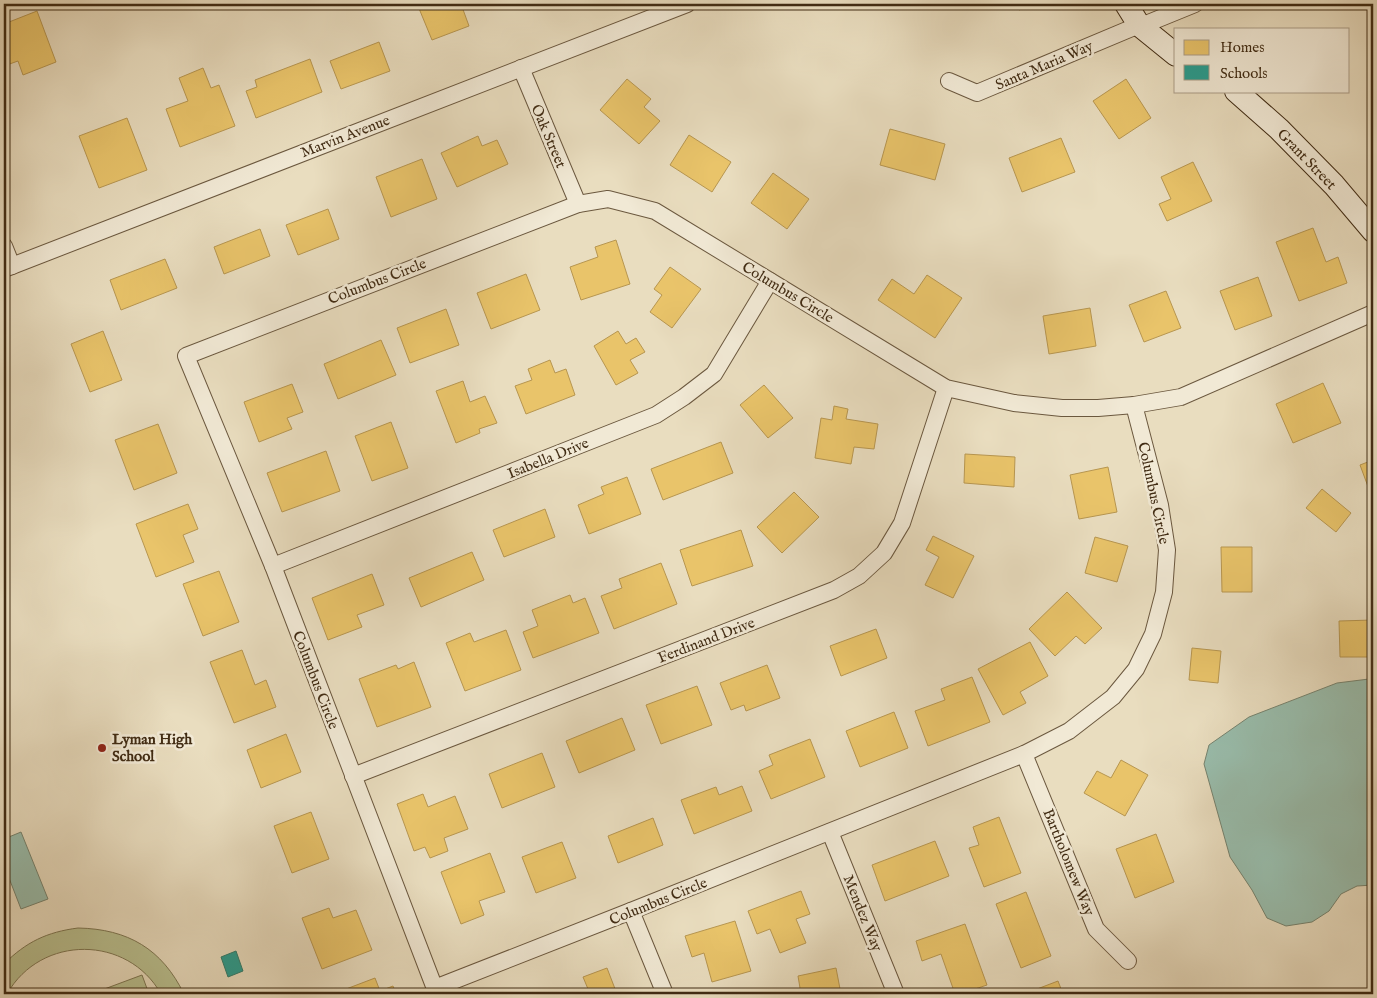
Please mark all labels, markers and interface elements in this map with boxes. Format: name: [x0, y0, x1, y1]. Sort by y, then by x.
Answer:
legend: [1174, 28, 1350, 92]
street label: Santa Maria Way: [993, 36, 1096, 95]
text: Homes: [1220, 38, 1264, 57]
text: Schools: [1220, 64, 1268, 83]
street label: Oak Street: [527, 101, 570, 171]
street label: Marvin Avenue: [298, 111, 393, 162]
street label: Grant Street: [1273, 125, 1340, 194]
street label: Columbus Circle: [325, 254, 429, 309]
street label: Columbus Circle: [738, 258, 837, 327]
street label: Isabella Drive: [505, 434, 592, 483]
street label: Columbus Circle: [1133, 440, 1174, 546]
street label: Ferdinand Drive: [655, 613, 758, 668]
street label: Columbus Circle: [288, 628, 343, 732]
place label: Lyman High School: [112, 730, 193, 766]
marker: Lyman High School: [96, 742, 108, 754]
street label: Bartholomew Way: [1038, 806, 1099, 919]
street label: Mendez Way: [839, 872, 887, 955]
street label: Columbus Circle: [606, 873, 710, 930]

